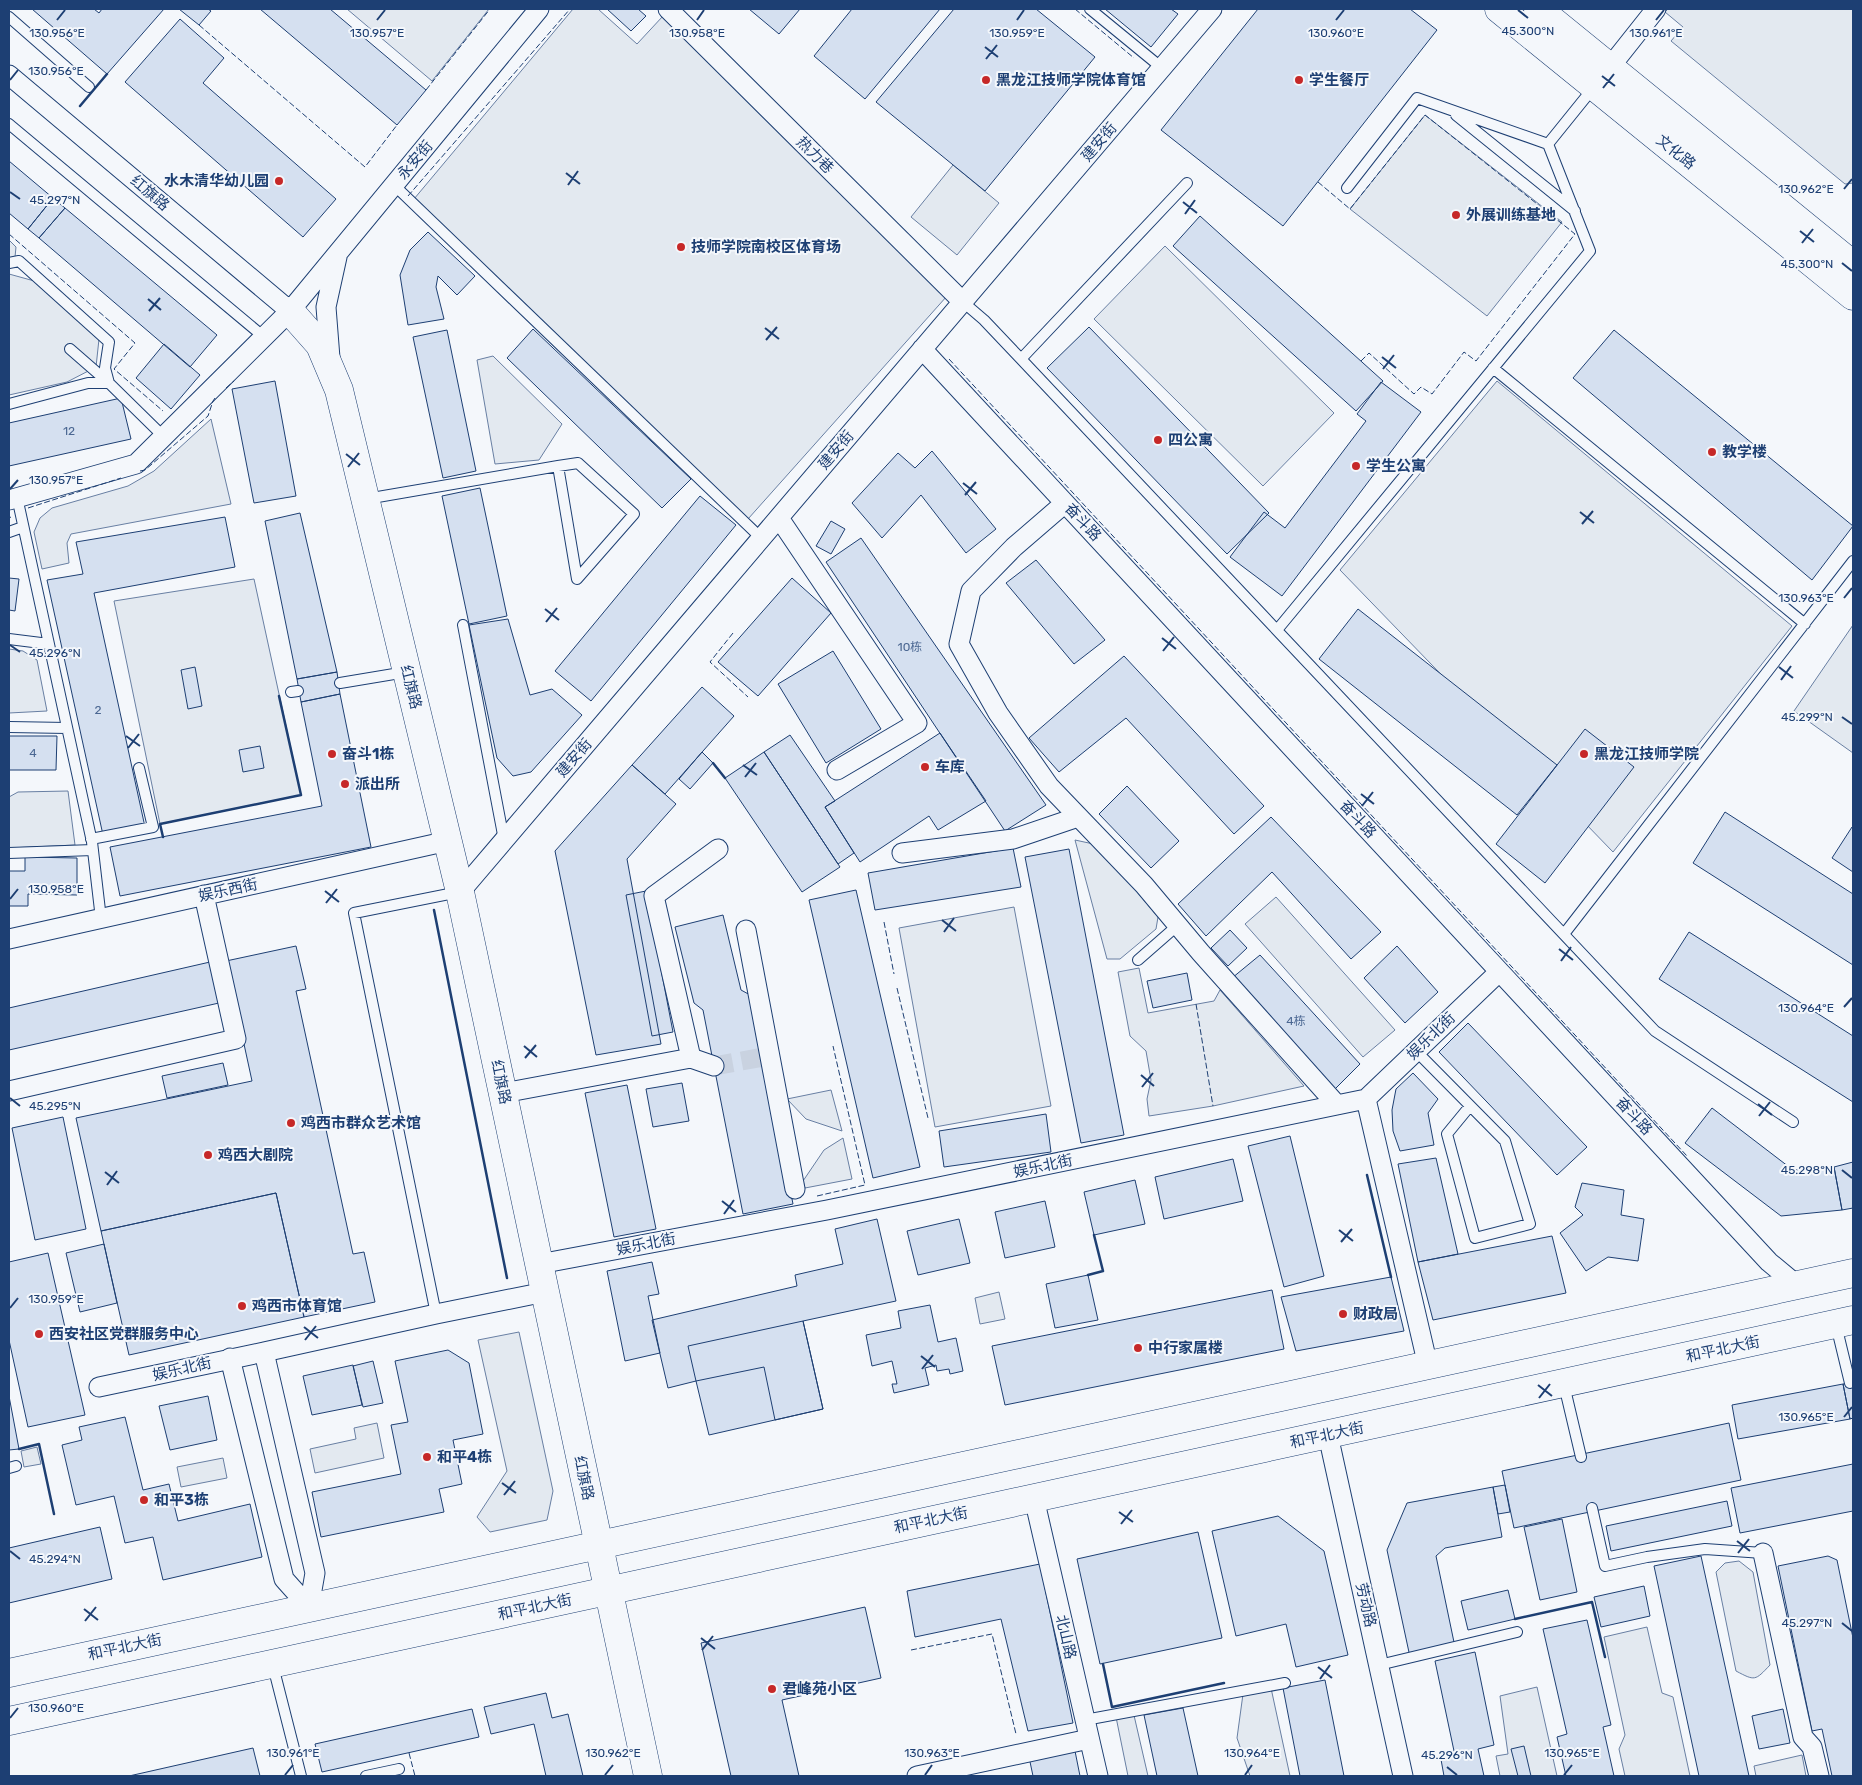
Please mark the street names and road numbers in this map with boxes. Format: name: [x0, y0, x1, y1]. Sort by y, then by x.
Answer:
street label: 建安街: [1078, 119, 1120, 165]
street label: 文化路: [1653, 131, 1699, 173]
street label: 热力巷: [793, 133, 837, 177]
street label: 永安街: [394, 137, 436, 183]
street label: 红旗路: [127, 172, 173, 214]
street label: 建安街: [815, 427, 857, 473]
street label: 奋斗路: [1061, 499, 1105, 545]
street label: 红旗路: [397, 663, 425, 711]
street label: 建安街: [552, 735, 596, 781]
street label: 奋斗路: [1336, 796, 1380, 842]
street label: 娱乐西街: [197, 875, 259, 905]
street label: 娱乐北街: [1403, 1009, 1459, 1063]
street label: 红旗路: [488, 1058, 514, 1106]
street label: 奋斗路: [1612, 1093, 1656, 1139]
street label: 娱乐北街: [1012, 1151, 1074, 1181]
street label: 娱乐北街: [615, 1229, 677, 1259]
street label: 和平北大街: [1684, 1332, 1762, 1366]
street label: 娱乐北街: [151, 1353, 213, 1385]
street label: 和平北大街: [1288, 1418, 1366, 1452]
street label: 红旗路: [571, 1454, 597, 1502]
street label: 和平北大街: [892, 1503, 970, 1537]
street label: 劳动路: [1352, 1581, 1380, 1629]
street label: 和平北大街: [496, 1590, 574, 1624]
street label: 北山路: [1052, 1613, 1080, 1661]
street label: 和平北大街: [86, 1630, 164, 1664]

